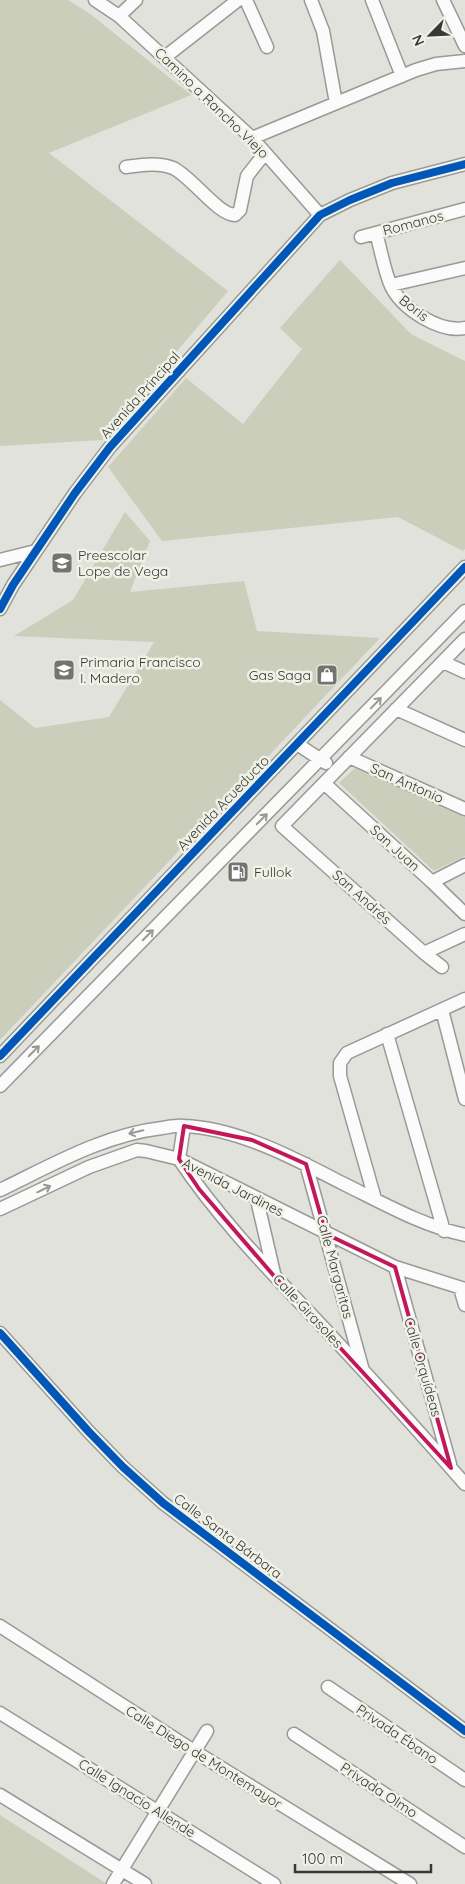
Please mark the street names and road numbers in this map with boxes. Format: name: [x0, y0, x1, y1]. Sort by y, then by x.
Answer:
street label: Camino a Rancho Viejo: [151, 44, 273, 162]
street label: Romanos: [381, 206, 445, 240]
street label: Boris: [396, 291, 432, 325]
street label: Avenida Principal: [96, 348, 184, 442]
street label: Avenida Acueducto: [173, 752, 273, 854]
street label: San Antonio: [368, 759, 446, 807]
street label: San Juan: [366, 821, 424, 875]
street label: San Andrés: [329, 866, 395, 928]
street label: Avenida Jardines: [179, 1154, 287, 1220]
street label: Calle Margaritas: [313, 1213, 357, 1321]
street label: Calle Girasoles: [269, 1270, 347, 1352]
street label: Calle Orquídeas: [400, 1315, 446, 1419]
street label: Calle Santa Bárbara: [170, 1489, 286, 1583]
street label: Privada Ébano: [353, 1700, 441, 1768]
street label: Calle Diego de Montemayor: [122, 1701, 286, 1813]
street label: Calle Ignacio Allende: [75, 1755, 199, 1841]
street label: Privada Olmo: [337, 1758, 421, 1822]

